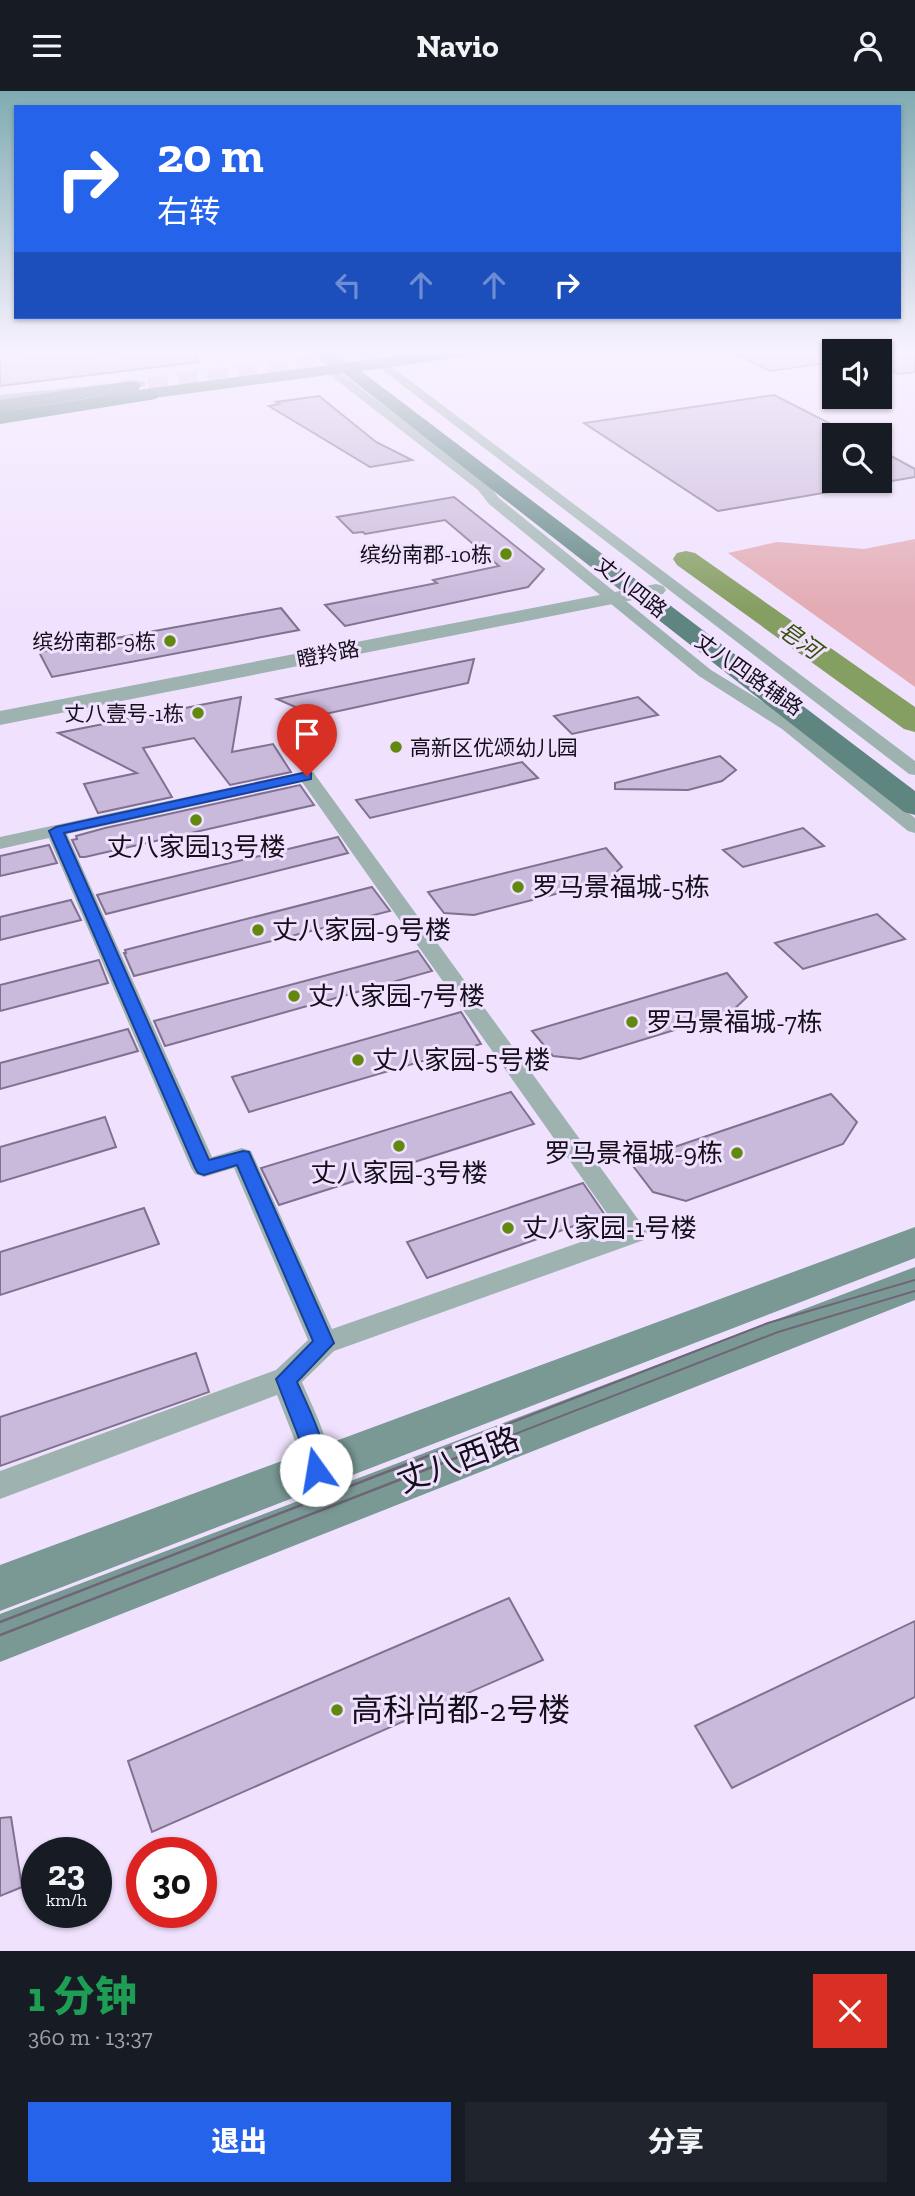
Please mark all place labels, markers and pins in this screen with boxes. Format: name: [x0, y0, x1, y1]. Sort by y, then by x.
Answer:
place label: 缤纷南郡-10栋: [360, 542, 492, 567]
marker: 缤纷南郡-10栋: [498, 546, 514, 562]
place label: 缤纷南郡-9栋: [33, 629, 156, 654]
marker: 缤纷南郡-9栋: [162, 633, 178, 649]
place label: 丈八壹号-1栋: [64, 701, 184, 726]
pin: [277, 704, 337, 776]
marker: 丈八壹号-1栋: [190, 705, 206, 721]
place label: 高新区优颂幼儿园: [410, 735, 578, 760]
marker: 高新区优颂幼儿园: [388, 739, 404, 755]
marker: 丈八家园13号楼: [188, 812, 204, 828]
place label: 丈八家园13号楼: [107, 831, 285, 863]
place label: 罗马景福城-5栋: [532, 871, 710, 903]
marker: 罗马景福城-5栋: [510, 879, 526, 895]
place label: 丈八家园-9号楼: [272, 914, 451, 946]
marker: 丈八家园-9号楼: [250, 922, 266, 938]
place label: 丈八家园-7号楼: [308, 980, 485, 1012]
marker: 丈八家园-7号楼: [286, 988, 302, 1004]
place label: 罗马景福城-7栋: [646, 1006, 823, 1038]
marker: 罗马景福城-7栋: [624, 1014, 640, 1030]
place label: 丈八家园-5号楼: [372, 1044, 550, 1076]
marker: 丈八家园-5号楼: [350, 1052, 366, 1068]
place label: 罗马景福城-9栋: [544, 1137, 723, 1169]
marker: 丈八家园-3号楼: [391, 1138, 407, 1154]
marker: 罗马景福城-9栋: [729, 1145, 745, 1161]
place label: 丈八家园-3号楼: [310, 1157, 488, 1189]
place label: 丈八家园-1号楼: [522, 1212, 697, 1244]
marker: 丈八家园-1号楼: [500, 1220, 516, 1236]
place label: 高科尚都-2号楼: [351, 1691, 570, 1729]
marker: 高科尚都-2号楼: [329, 1702, 345, 1718]

